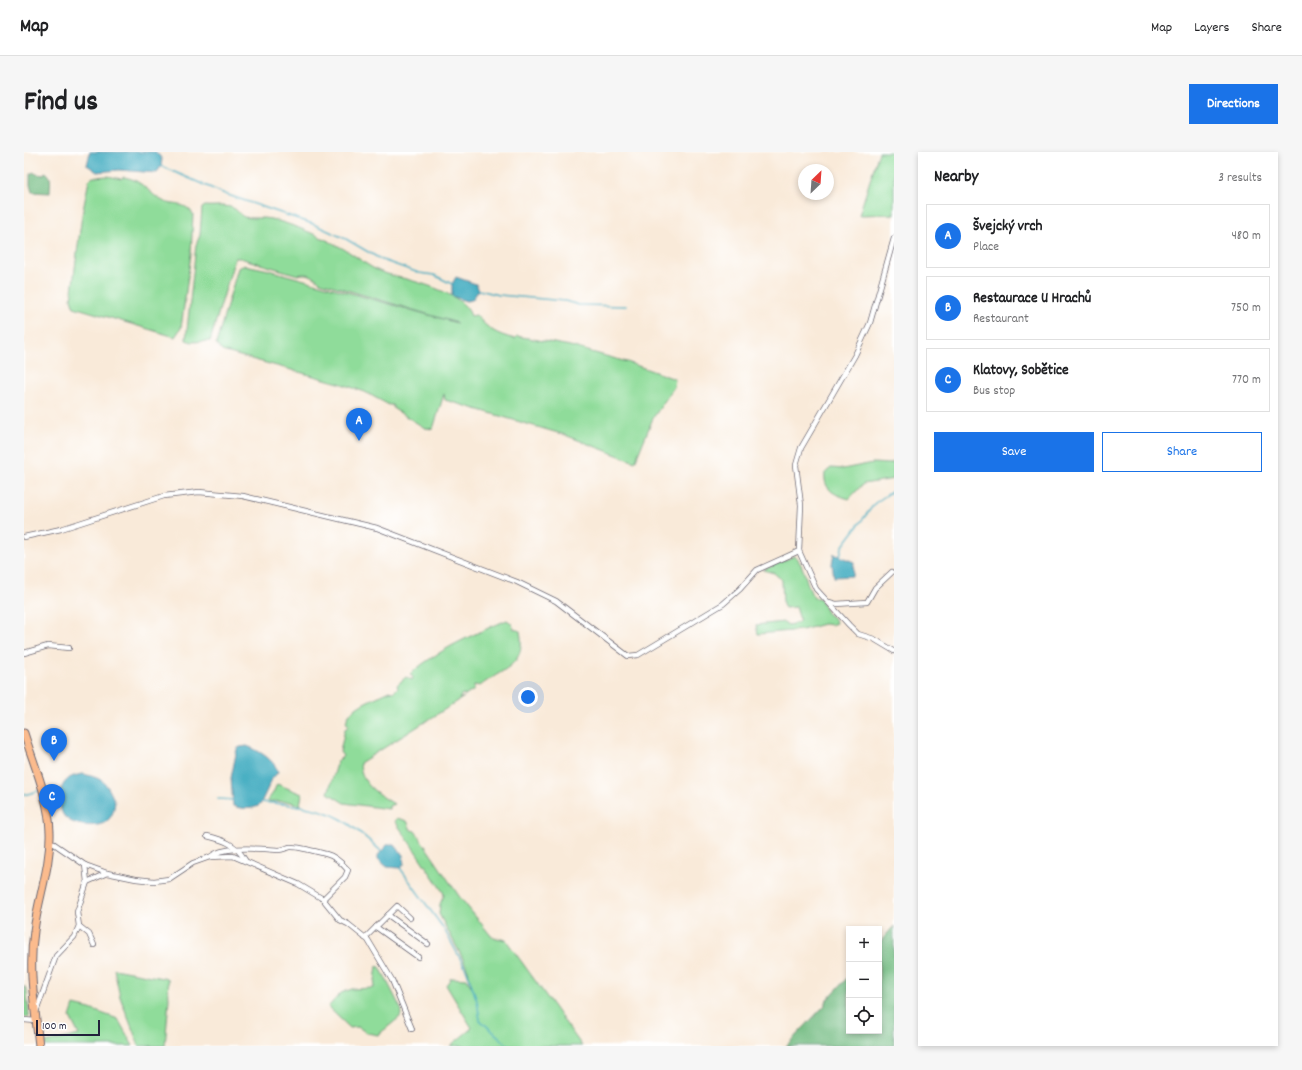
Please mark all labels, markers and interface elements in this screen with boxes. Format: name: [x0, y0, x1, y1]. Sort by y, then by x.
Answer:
text: Map: [20, 14, 49, 41]
text: Map: [1151, 18, 1172, 38]
text: Layers: [1194, 18, 1229, 38]
text: Share: [1251, 18, 1282, 38]
text: Find us: [24, 84, 98, 124]
button: Directions: [1189, 84, 1278, 124]
north arrow: [798, 164, 834, 200]
text: Nearby: [934, 166, 978, 190]
text: 3 results: [1218, 169, 1262, 188]
text: Švejcký vrch: [973, 216, 1042, 238]
text: A: [944, 227, 952, 246]
text: 480 m: [1231, 227, 1261, 246]
text: Place: [973, 238, 999, 257]
text: Restaurace U Hrachů: [973, 288, 1091, 310]
text: B: [945, 299, 951, 318]
text: 750 m: [1231, 299, 1261, 318]
text: Restaurant: [973, 310, 1029, 329]
text: Klatovy, Sobětice: [973, 360, 1069, 382]
text: C: [945, 371, 951, 390]
text: 770 m: [1232, 371, 1261, 390]
text: Bus stop: [973, 382, 1015, 401]
pin: A: [346, 408, 372, 441]
button: Save: [934, 432, 1094, 472]
button: Share: [1102, 432, 1262, 472]
your location: [518, 687, 538, 707]
pin: B: [41, 728, 67, 761]
pin: C: [39, 784, 65, 817]
map controls: [846, 926, 882, 1034]
button: +: [846, 926, 882, 962]
button: −: [846, 962, 882, 998]
button: locate: [846, 998, 882, 1034]
scale bar: [36, 1018, 100, 1037]
text: 100 m: [42, 1019, 66, 1035]

